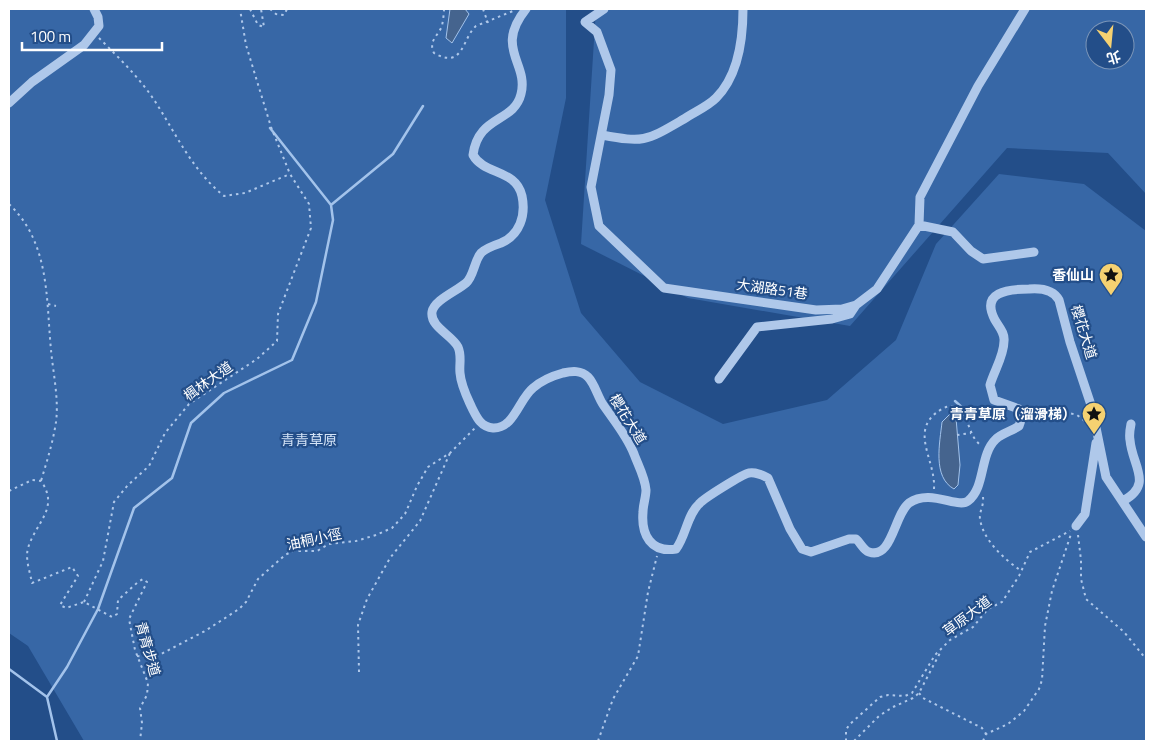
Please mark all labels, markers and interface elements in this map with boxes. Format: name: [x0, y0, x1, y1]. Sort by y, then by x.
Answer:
scale bar: [22, 20, 162, 52]
north arrow: [1085, 20, 1135, 70]
text: 100 m: [30, 25, 71, 48]
text: 北: [1104, 46, 1123, 70]
place icon: 香仙山: [1098, 262, 1124, 296]
place label: 香仙山: [1052, 264, 1094, 285]
street label: 大湖路51巷: [735, 273, 809, 304]
street label: 櫻花大道: [1066, 302, 1103, 362]
street label: 楓林大道: [179, 356, 237, 405]
street label: 櫻花大道: [605, 389, 652, 448]
place icon: 青青草原（溜滑梯）: [1081, 401, 1107, 435]
place label: 青青草原（溜滑梯）: [950, 403, 1076, 424]
park label: 青青草原: [281, 429, 337, 450]
street label: 油桐小徑: [284, 522, 343, 555]
street label: 草原大道: [938, 590, 995, 641]
street label: 青青步道: [131, 619, 166, 679]

